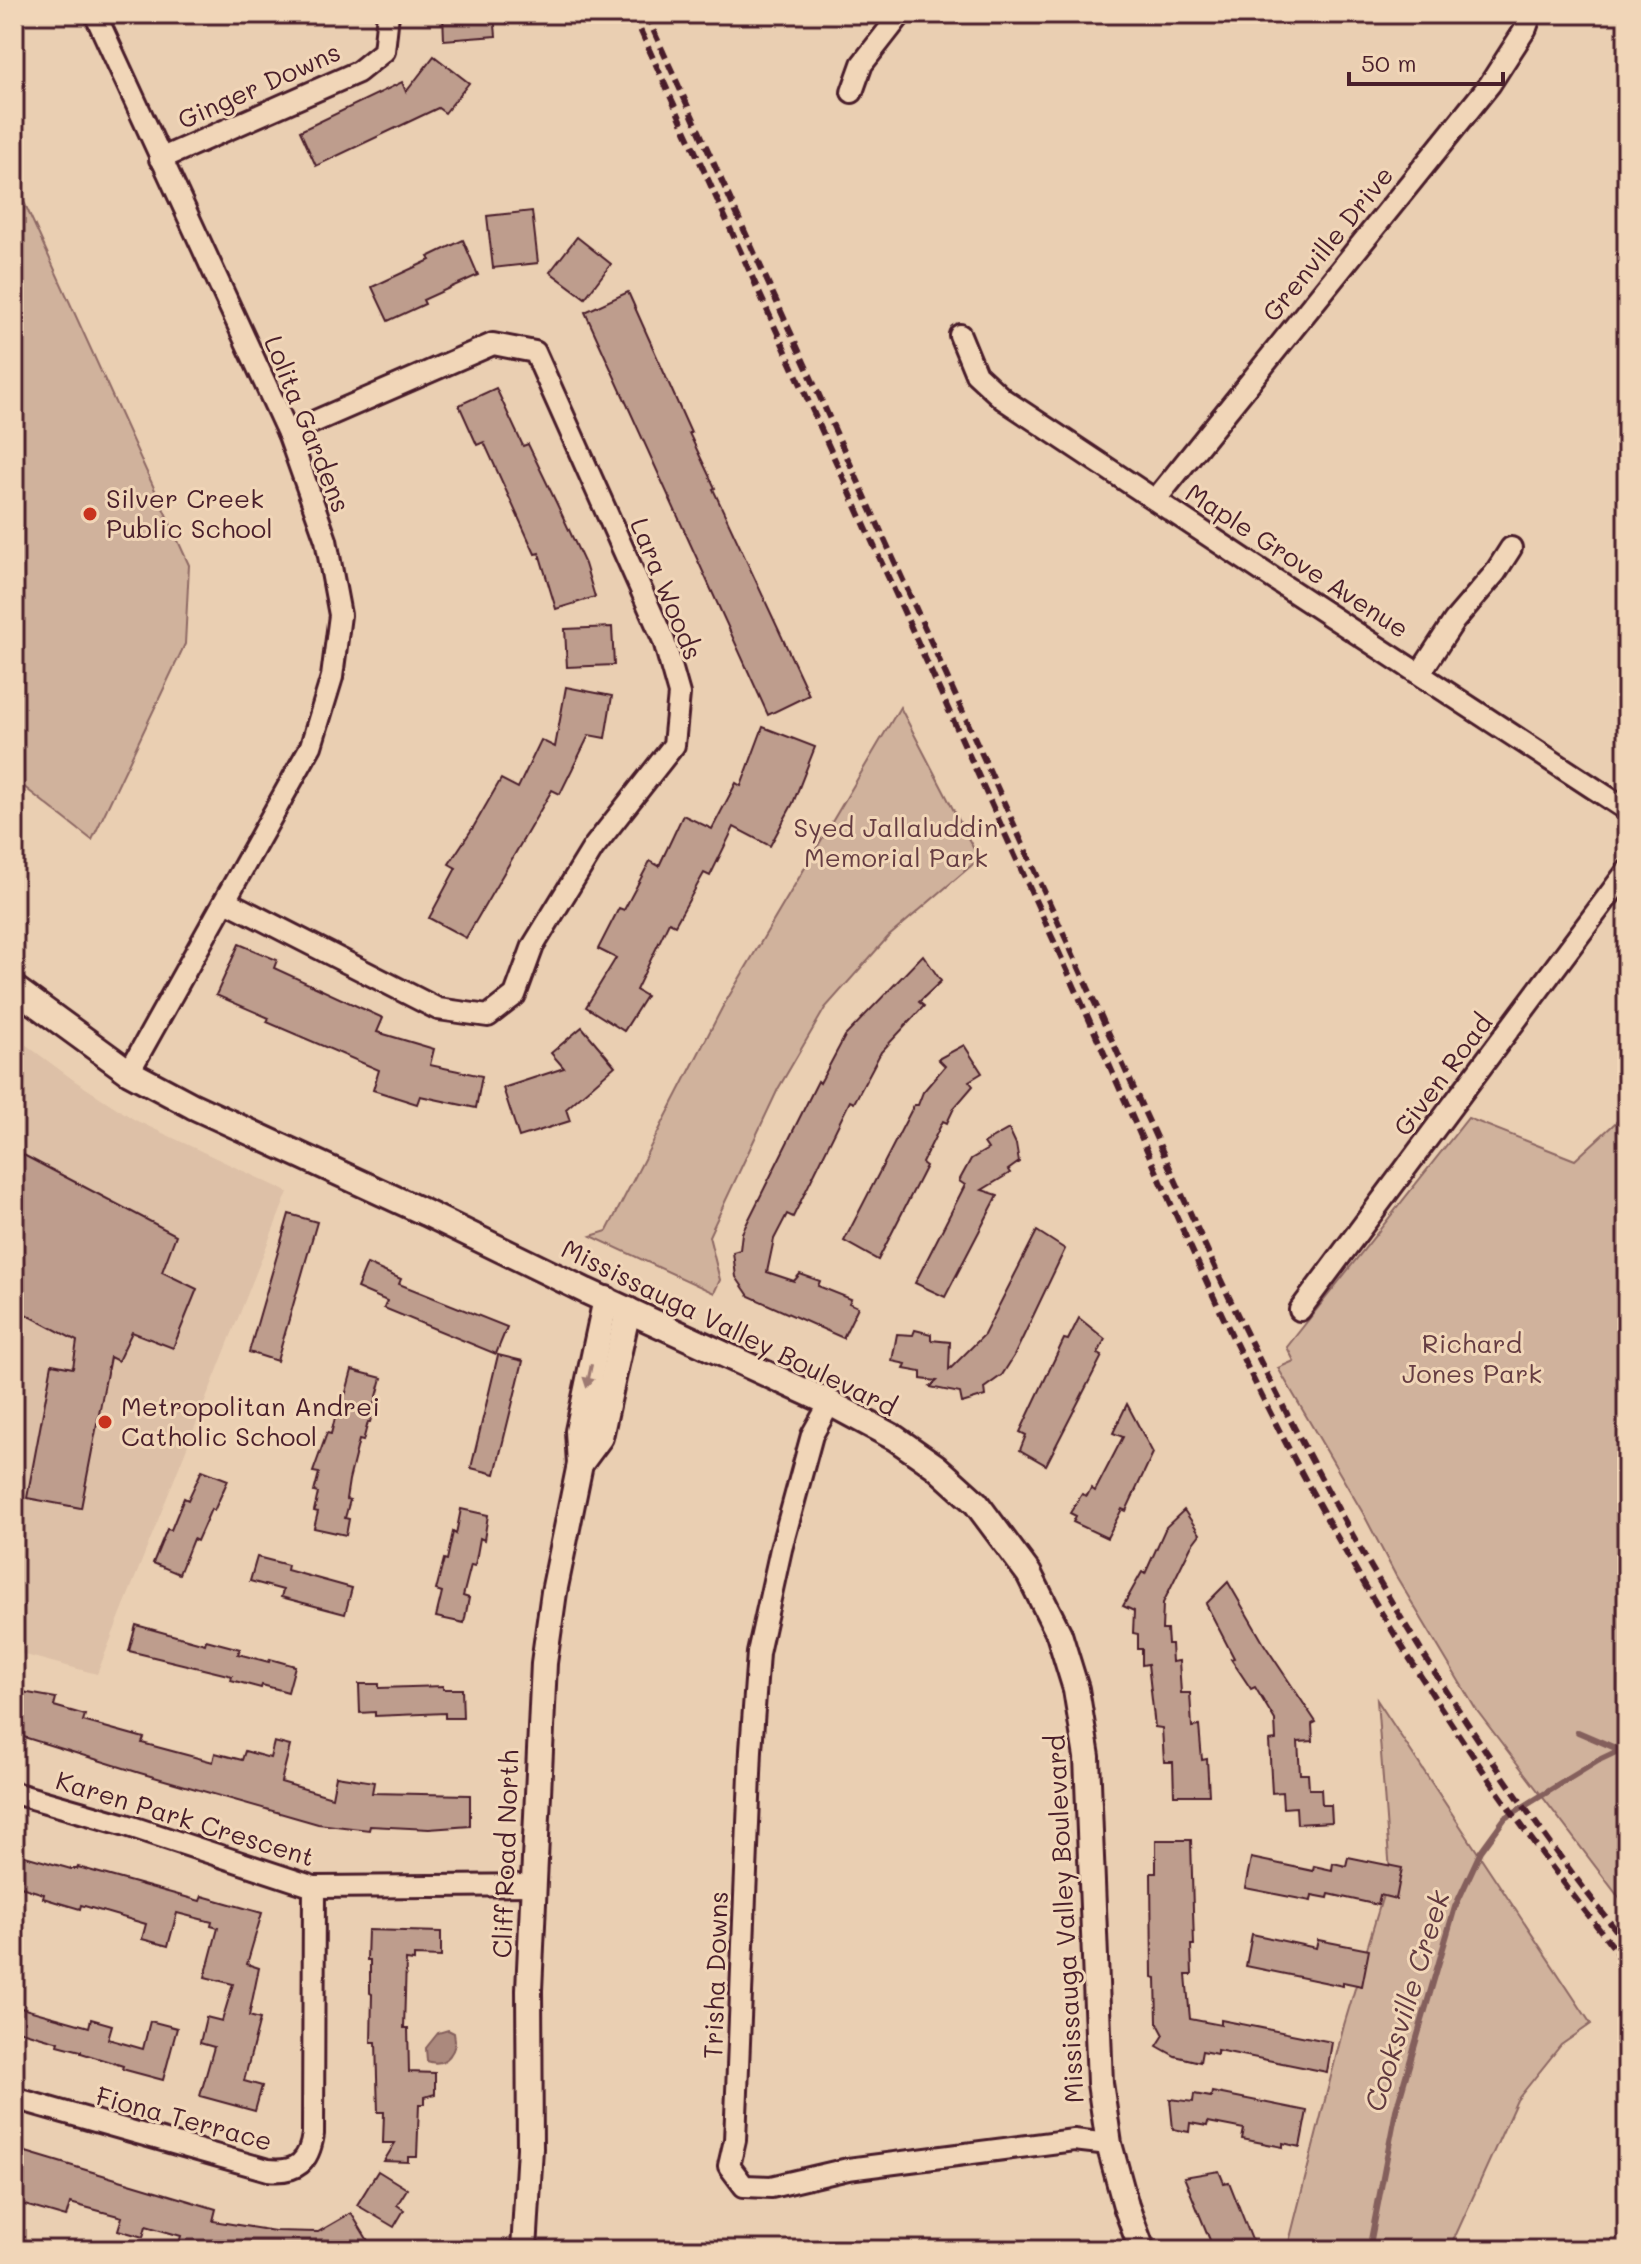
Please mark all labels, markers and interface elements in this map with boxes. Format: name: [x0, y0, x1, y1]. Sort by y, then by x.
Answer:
street label: Ginger Downs: [172, 34, 345, 136]
scale bar: [1349, 36, 1503, 86]
text: 50 m: [1361, 47, 1417, 78]
street label: Grenville Drive: [1254, 159, 1400, 328]
street label: Lolita Gardens: [257, 330, 359, 517]
street label: Maple Grove Avenue: [1179, 475, 1416, 645]
place label: Silver Creek Public School: [106, 481, 273, 545]
marker: Silver Creek Public School: [81, 505, 99, 523]
street label: Lara Woods: [623, 513, 711, 665]
park label: Syed Jallaluddin Memorial Park: [794, 810, 998, 874]
street label: Given Road: [1385, 1006, 1499, 1142]
street label: Mississauga Valley Boulevard: [556, 1231, 903, 1423]
park label: Richard Jones Park: [1402, 1326, 1542, 1390]
one-way arrow: [582, 1363, 595, 1388]
place label: Metropolitan Andrei Catholic School: [121, 1389, 380, 1453]
marker: Metropolitan Andrei Catholic School: [96, 1413, 114, 1431]
street label: Mississauga Valley Boulevard: [1037, 1734, 1091, 2104]
street label: Cliff Road North: [484, 1749, 526, 1959]
street label: Karen Park Crescent: [52, 1763, 319, 1874]
water label: Cooksville Creek: [1355, 1885, 1457, 2115]
street label: Trisha Downs: [695, 1891, 735, 2059]
street label: Fiona Terrace: [92, 2078, 276, 2158]

